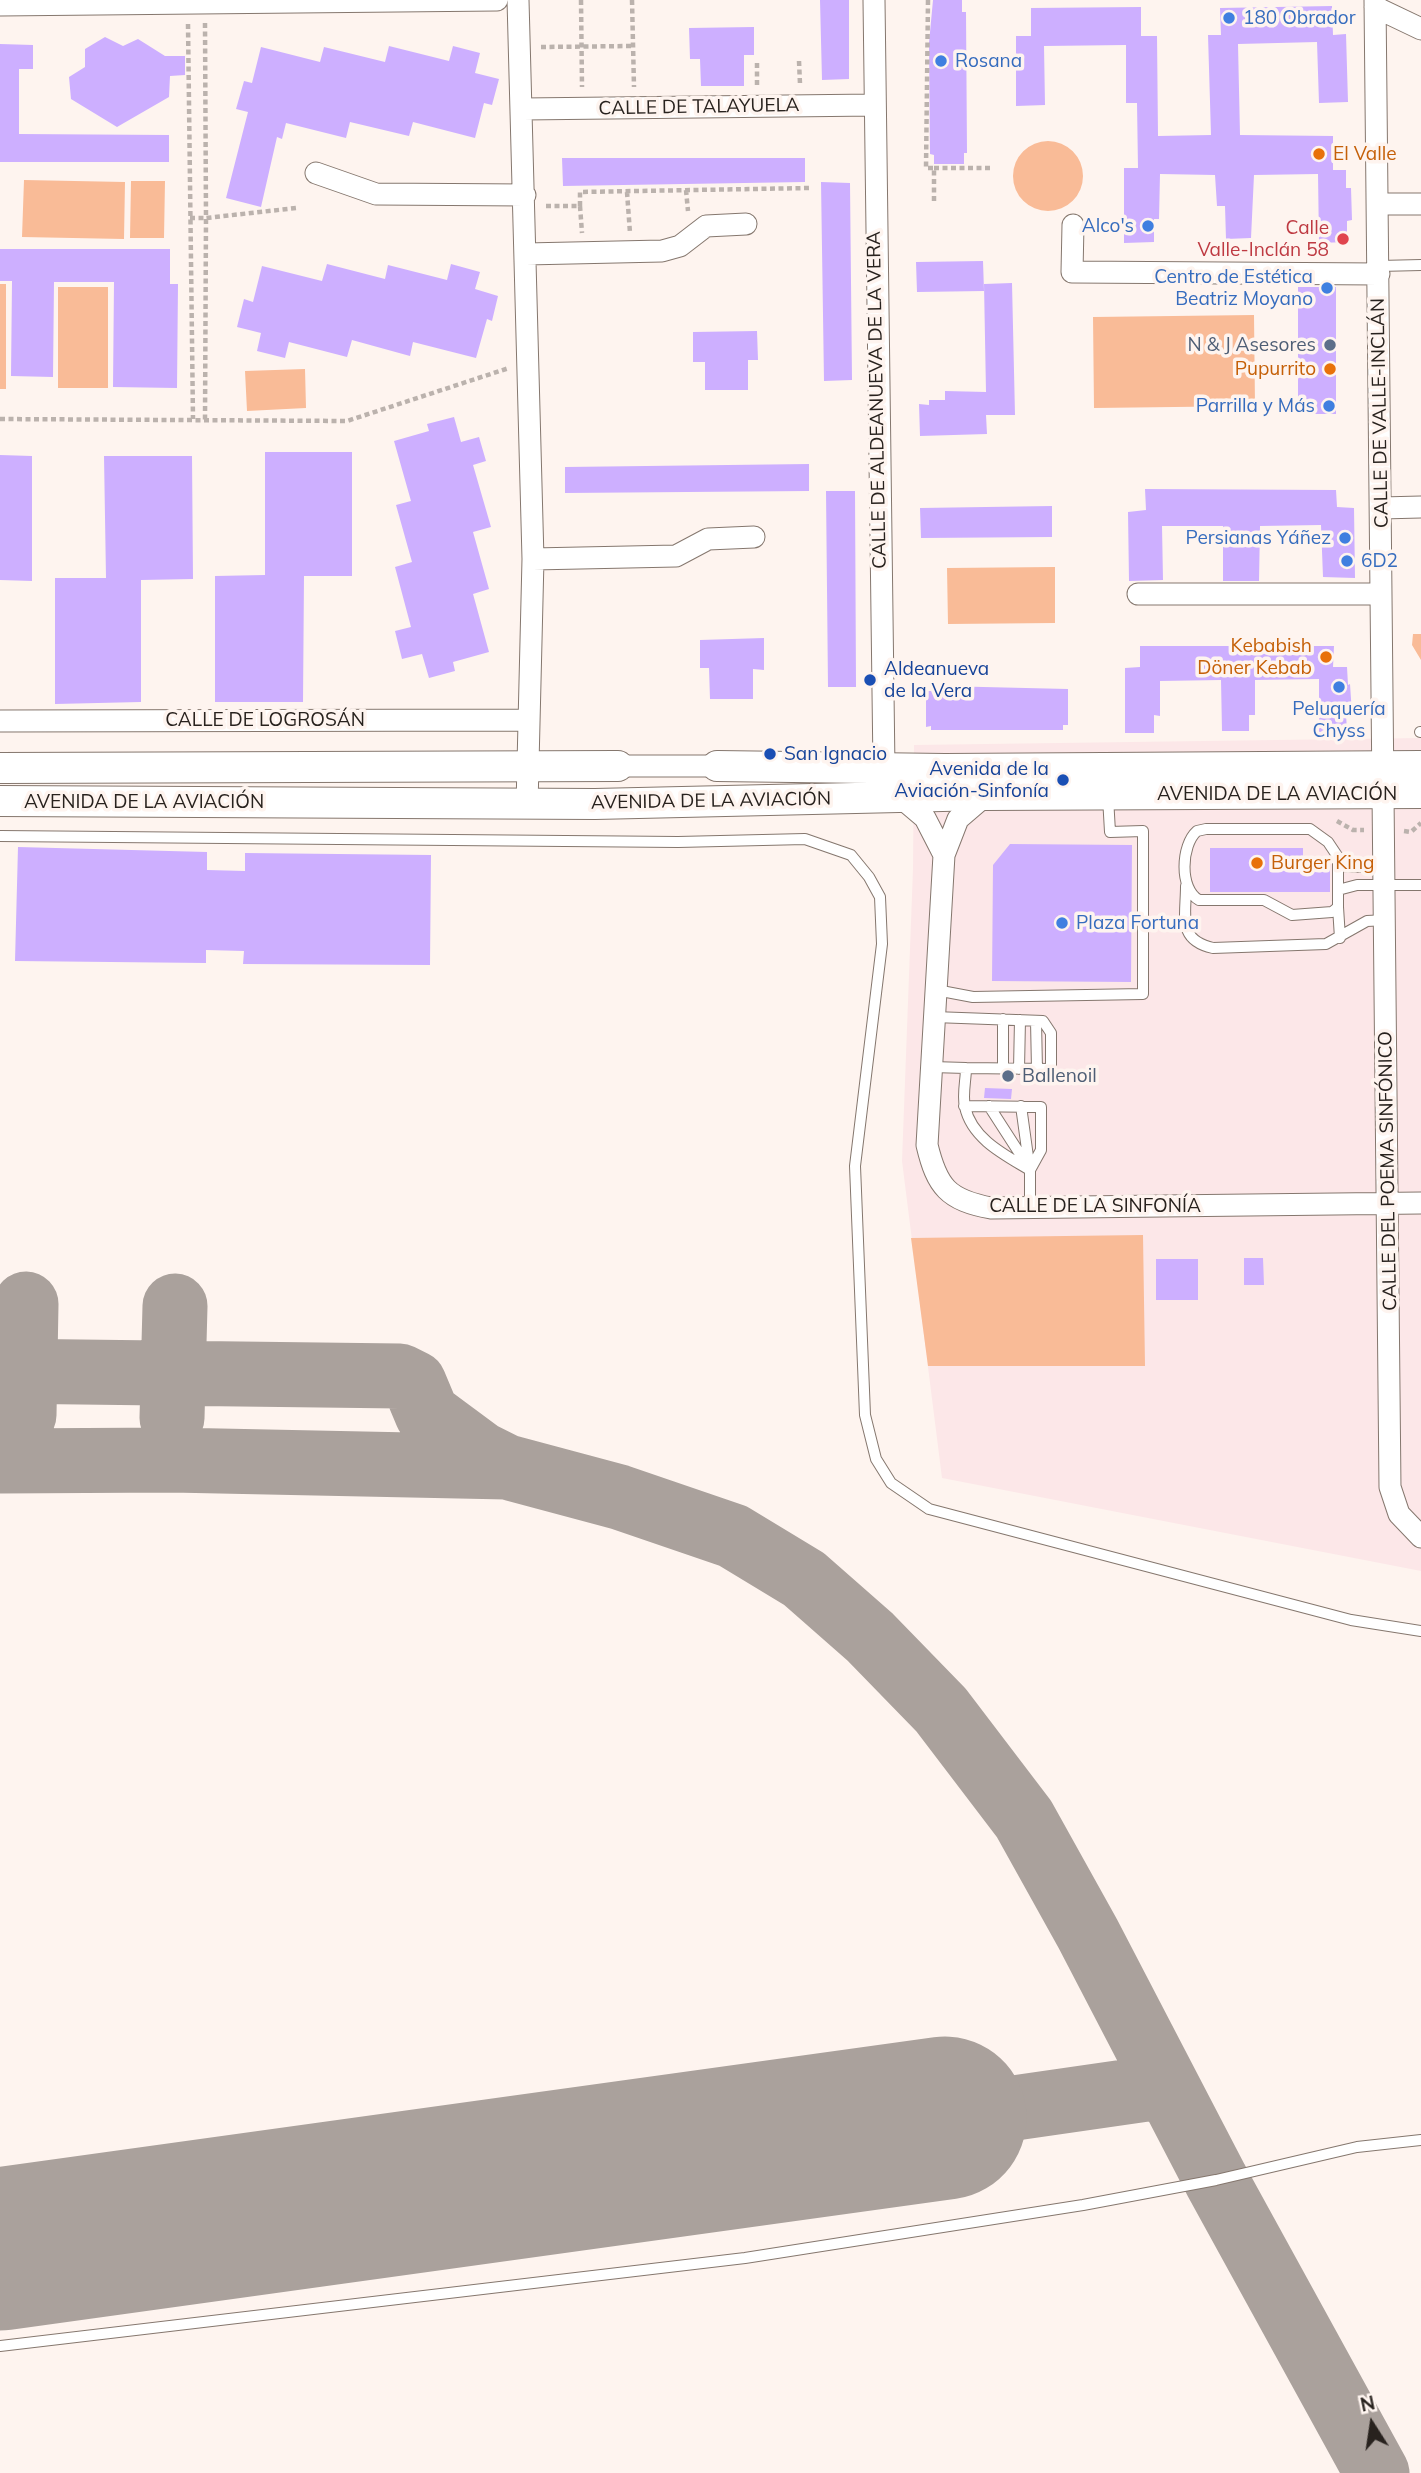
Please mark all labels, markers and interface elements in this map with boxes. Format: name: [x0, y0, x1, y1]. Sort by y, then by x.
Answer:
place label: 180 Obrador: [1243, 7, 1356, 29]
marker: 180 Obrador: [1221, 10, 1237, 26]
place label: Rosana: [955, 50, 1022, 72]
marker: Rosana: [933, 53, 949, 69]
street label: CALLE DE TALAYUELA: [598, 94, 800, 120]
place label: El Valle: [1333, 143, 1397, 165]
marker: El Valle: [1311, 146, 1327, 162]
place label: Alco's: [1082, 215, 1134, 237]
place label: Calle Valle-Inclán 58: [1197, 217, 1329, 261]
marker: Alco's: [1140, 218, 1156, 234]
street label: CALLE DE ALDEANUEVA DE LA VERA: [863, 231, 891, 569]
marker: Calle Valle-Inclán 58: [1335, 231, 1351, 247]
place label: Centro de Estética Beatriz Moyano: [1154, 266, 1313, 310]
marker: Centro de Estética Beatriz Moyano: [1319, 280, 1335, 296]
street label: CALLE DE VALLE-INCLÁN: [1367, 298, 1393, 528]
place label: N & J Asesores: [1188, 334, 1316, 356]
marker: N & J Asesores: [1322, 337, 1338, 353]
place label: Pupurrito: [1235, 358, 1316, 380]
marker: Pupurrito: [1322, 361, 1338, 377]
place label: Parrilla y Más: [1196, 395, 1315, 417]
marker: Parrilla y Más: [1321, 398, 1337, 414]
place label: Persianas Yáñez: [1185, 527, 1331, 549]
marker: Persianas Yáñez: [1337, 530, 1353, 546]
place label: 6D2: [1361, 550, 1398, 572]
marker: 6D2: [1339, 553, 1355, 569]
place label: Kebabish Döner Kebab: [1197, 635, 1312, 679]
marker: Kebabish Döner Kebab: [1318, 649, 1334, 665]
place label: Aldeanueva de la Vera: [884, 658, 989, 702]
marker: Aldeanueva de la Vera: [862, 672, 878, 688]
marker: Peluquería Chyss: [1331, 679, 1347, 695]
place label: Peluquería Chyss: [1292, 698, 1386, 742]
street label: CALLE DE LOGROSÁN: [165, 709, 365, 731]
place label: San Ignacio: [784, 743, 887, 765]
marker: San Ignacio: [762, 746, 778, 762]
place label: Avenida de la Aviación-Sinfonía: [894, 758, 1049, 802]
marker: Avenida de la Aviación-Sinfonía: [1055, 772, 1071, 788]
street label: AVENIDA DE LA AVIACIÓN: [1157, 783, 1397, 805]
street label: AVENIDA DE LA AVIACIÓN: [591, 788, 831, 814]
street label: AVENIDA DE LA AVIACIÓN: [24, 791, 264, 813]
place label: Burger King: [1271, 852, 1374, 874]
marker: Burger King: [1249, 855, 1265, 871]
place label: Plaza Fortuna: [1076, 912, 1199, 934]
marker: Plaza Fortuna: [1054, 915, 1070, 931]
street label: CALLE DEL POEMA SINFÓNICO: [1374, 1031, 1402, 1311]
place label: Ballenoil: [1022, 1065, 1097, 1087]
marker: Ballenoil: [1000, 1068, 1016, 1084]
street label: CALLE DE LA SINFONÍA: [989, 1195, 1201, 1217]
north arrow: [1337, 2389, 1407, 2459]
text: N: [1358, 2390, 1377, 2417]

